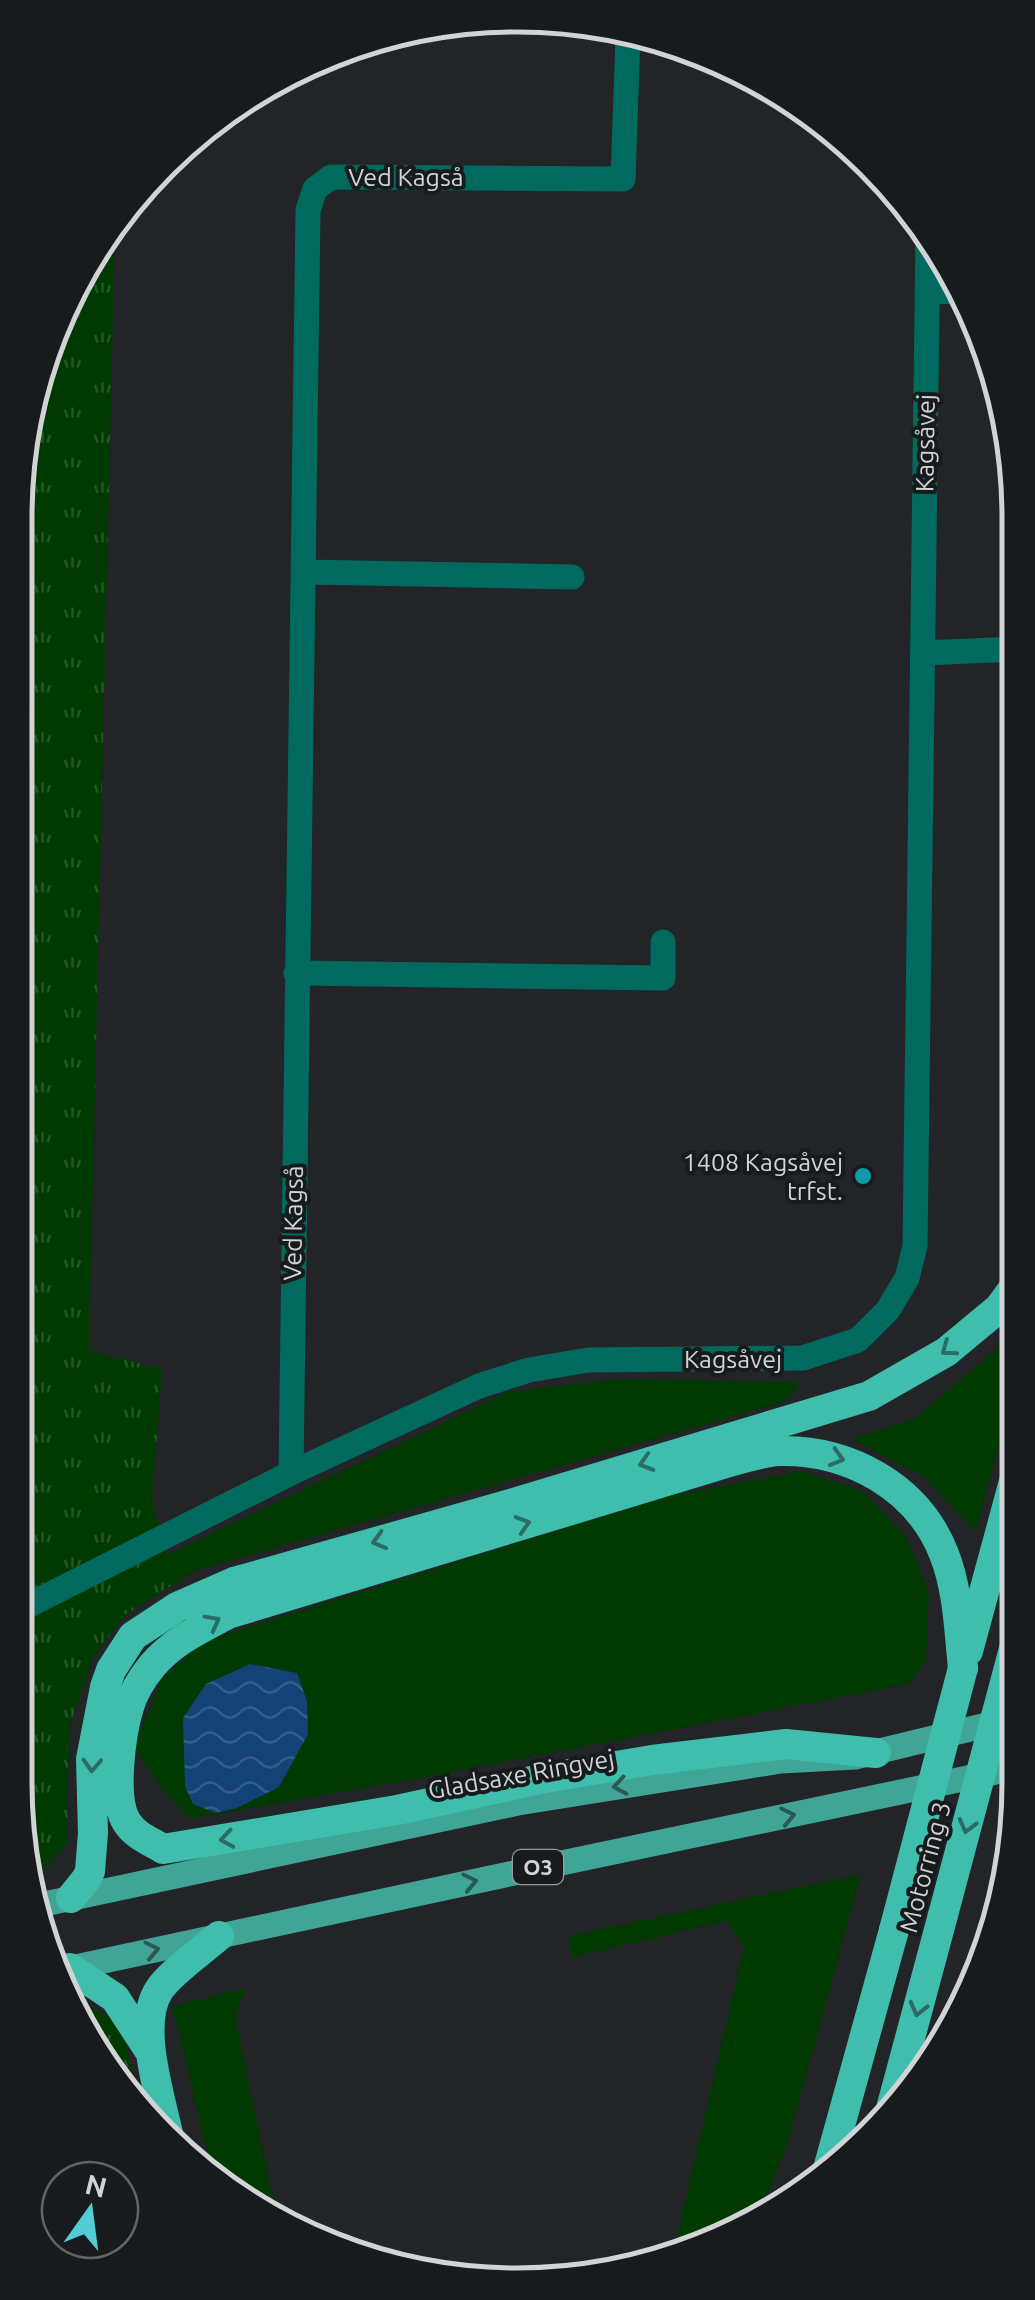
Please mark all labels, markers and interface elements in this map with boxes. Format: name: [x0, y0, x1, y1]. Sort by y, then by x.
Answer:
street label: Ved Kagså: [348, 163, 464, 191]
street label: Kagsåvej: [910, 394, 940, 492]
place label: 1408 Kagsåvej trfst.: [683, 1148, 843, 1205]
street label: Ved Kagså: [278, 1165, 308, 1281]
marker: 1408 Kagsåvej trfst.: [852, 1165, 874, 1187]
one-way arrow: [941, 1337, 960, 1355]
street label: Kagsåvej: [684, 1345, 782, 1373]
one-way arrow: [827, 1446, 844, 1467]
one-way arrow: [639, 1451, 656, 1472]
one-way arrow: [514, 1515, 531, 1536]
one-way arrow: [371, 1529, 389, 1550]
one-way arrow: [203, 1614, 221, 1634]
street label: Gladsaxe Ringvej: [426, 1744, 616, 1804]
one-way arrow: [82, 1757, 103, 1773]
one-way arrow: [612, 1775, 628, 1796]
street label: Motorring 3: [894, 1799, 956, 1935]
one-way arrow: [780, 1807, 797, 1828]
one-way arrow: [957, 1817, 978, 1834]
one-way arrow: [219, 1828, 236, 1849]
road number: O3: [513, 1850, 563, 1884]
one-way arrow: [461, 1873, 478, 1894]
one-way arrow: [144, 1941, 161, 1962]
one-way arrow: [908, 2000, 929, 2017]
north arrow: [40, 2160, 140, 2260]
text: N: [82, 2168, 110, 2203]

